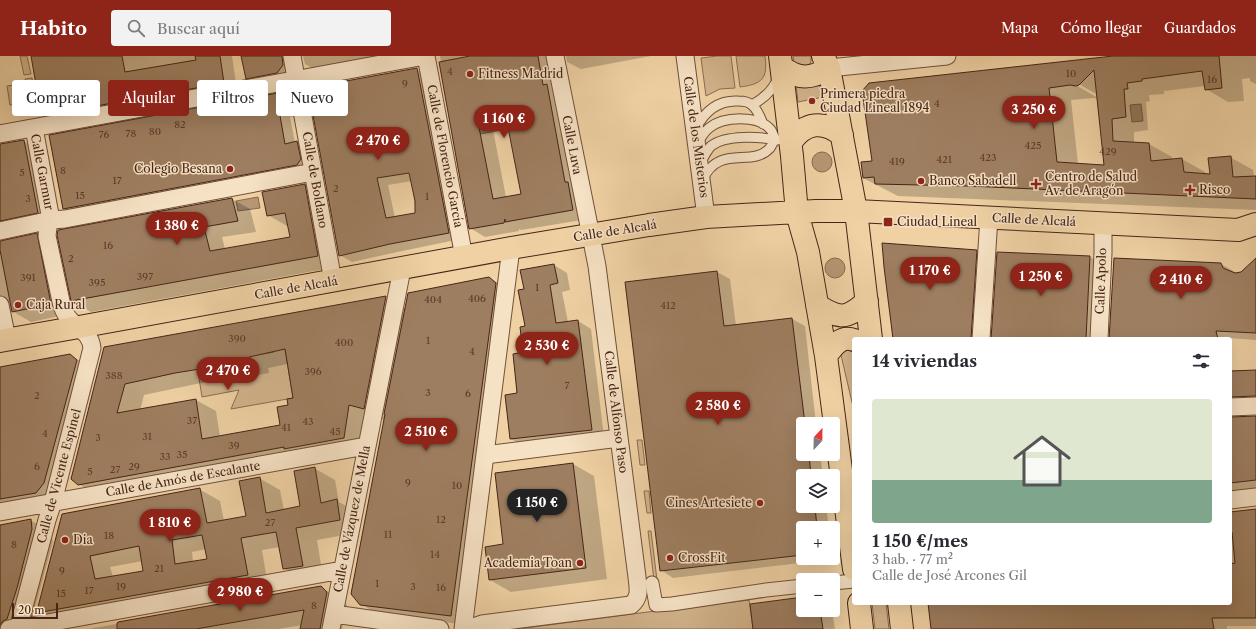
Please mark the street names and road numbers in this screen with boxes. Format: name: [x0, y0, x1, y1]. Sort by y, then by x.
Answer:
street label: Calle de los Misterios: [681, 75, 712, 199]
street label: Calle de Florencio García: [424, 83, 467, 229]
street label: Calle Luva: [559, 114, 586, 177]
street label: Calle de Boldano: [300, 131, 331, 229]
street label: Calle Garmur: [28, 133, 57, 211]
street label: Calle de Alcalá: [992, 210, 1077, 229]
street label: Calle de Alcalá: [572, 216, 658, 245]
street label: Calle Apolo: [1092, 247, 1109, 315]
street label: Calle de Alcalá: [253, 273, 339, 302]
street label: Calle de Alfonso Paso: [602, 350, 631, 474]
street label: Calle de Vicente Espinel: [33, 407, 84, 545]
street label: Calle de Vázquez de Mella: [330, 443, 373, 594]
street label: Calle de Amós de Escalante: [104, 457, 262, 500]

